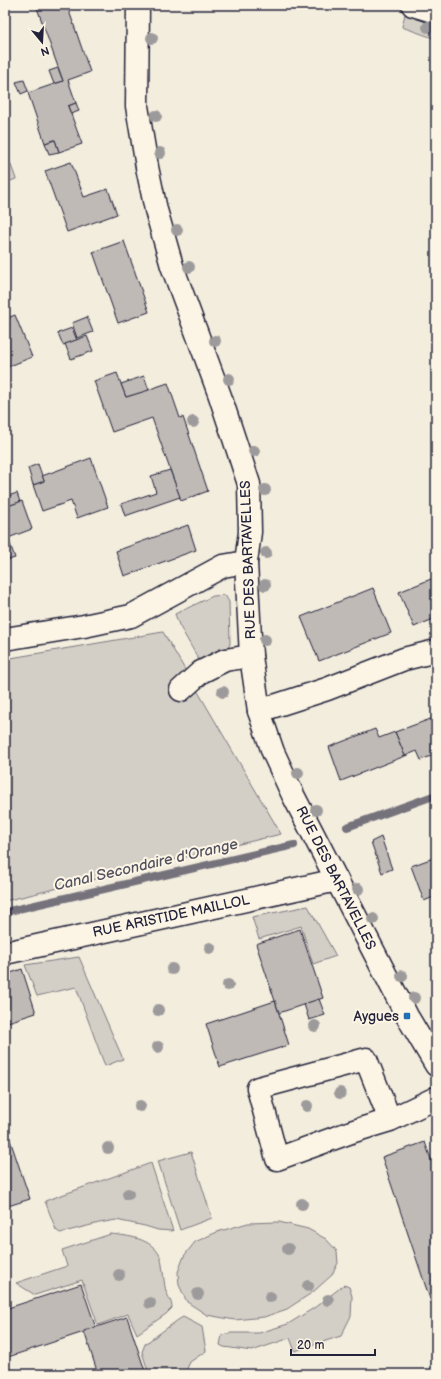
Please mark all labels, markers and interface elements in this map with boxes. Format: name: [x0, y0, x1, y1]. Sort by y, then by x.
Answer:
north arrow: [22, 22, 62, 62]
text: N: [39, 44, 51, 58]
street label: RUE DES BARTAVELLES: [237, 480, 259, 640]
street label: RUE DES BARTAVELLES: [292, 803, 380, 953]
water label: Canal Secondaire d'Orange: [52, 835, 240, 895]
street label: RUE ARISTIDE MAILLOL: [91, 891, 251, 941]
place label: Aygues: [354, 1008, 399, 1025]
marker: Aygues: [402, 1011, 412, 1021]
scale bar: [291, 1331, 375, 1357]
text: 20 m: [297, 1338, 324, 1353]

